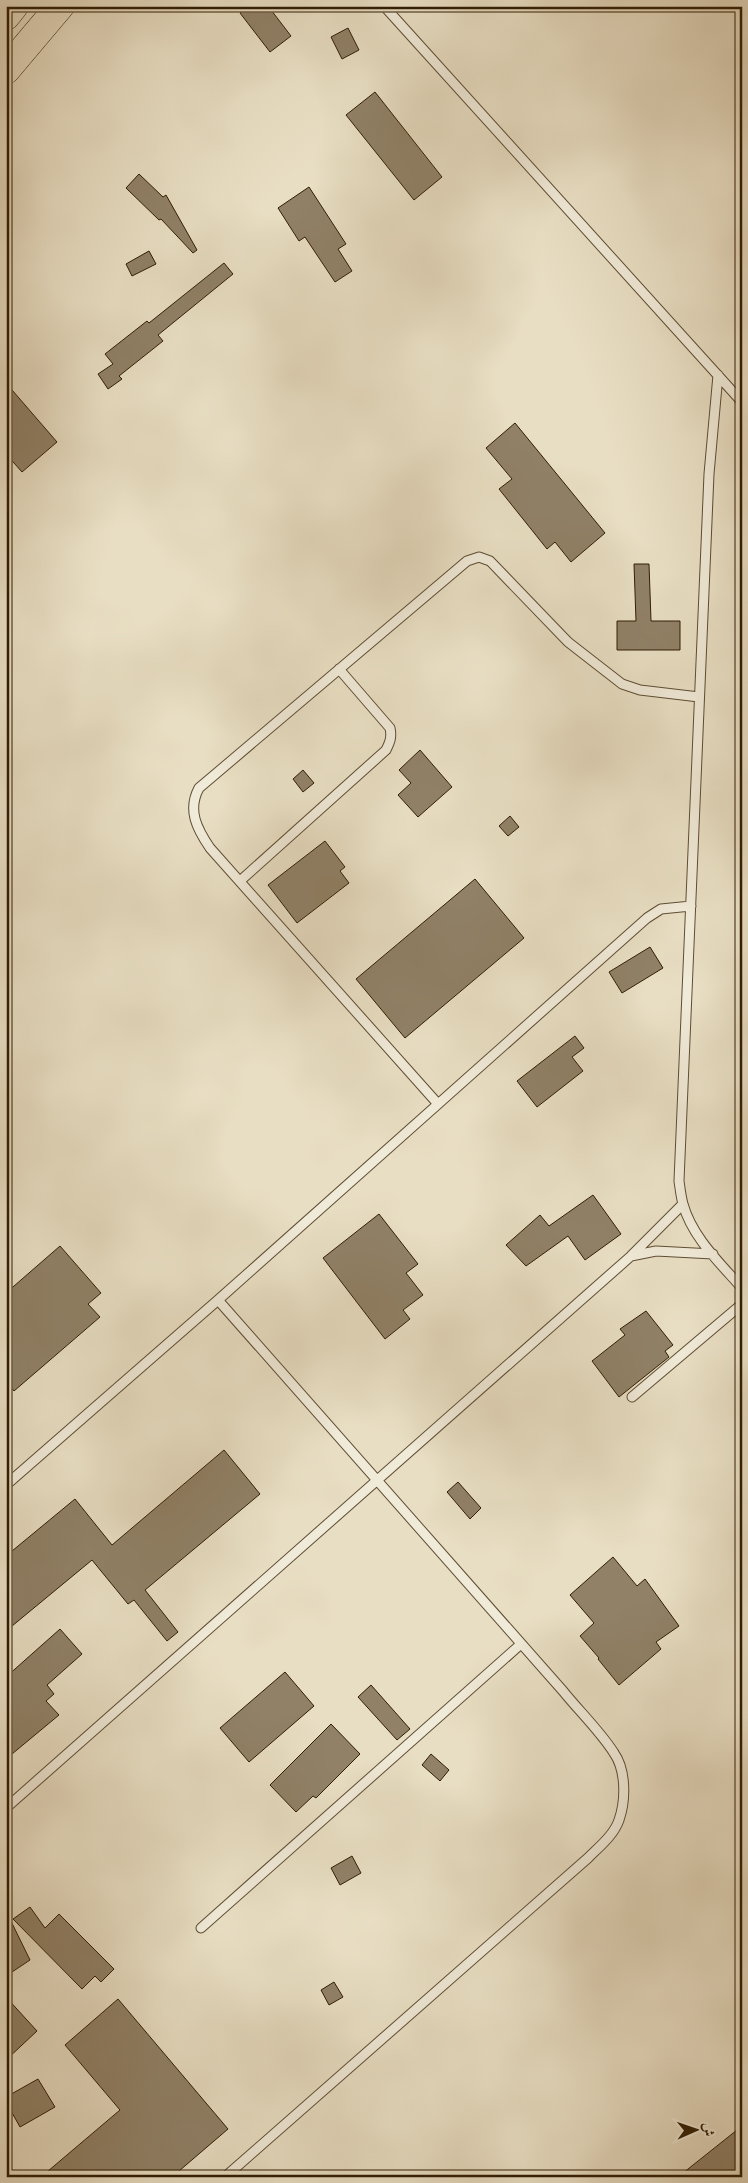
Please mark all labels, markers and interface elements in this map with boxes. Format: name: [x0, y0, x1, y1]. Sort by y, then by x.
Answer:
north arrow: [670, 2106, 720, 2156]
text: ش: [699, 2122, 717, 2137]

